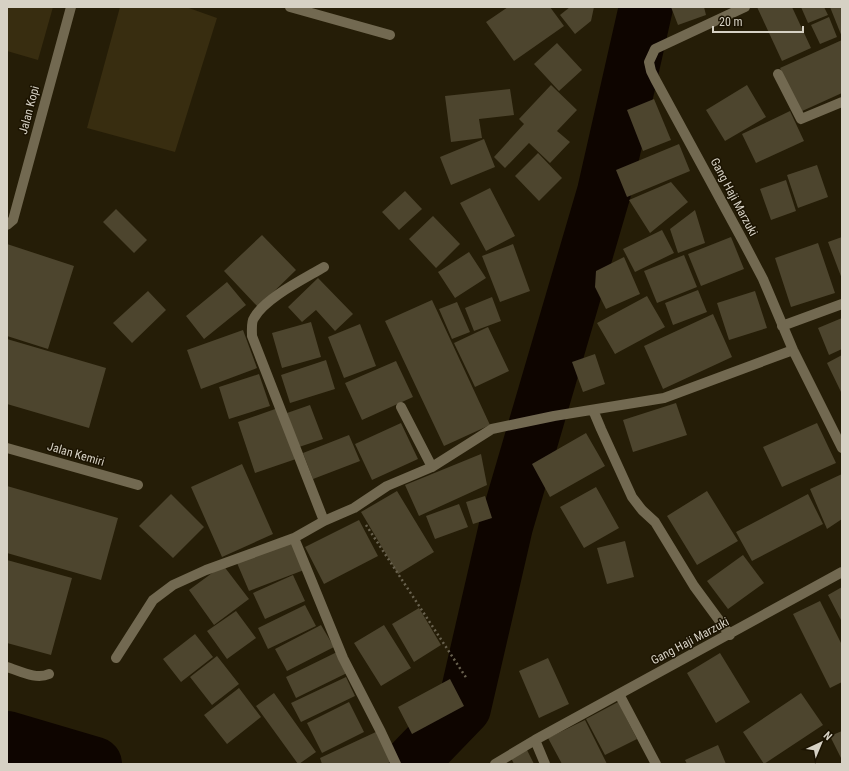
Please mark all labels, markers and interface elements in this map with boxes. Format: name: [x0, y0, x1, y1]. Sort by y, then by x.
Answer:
scale bar: [713, 8, 803, 34]
text: 20 m: [719, 15, 743, 29]
street label: Jalan Kopi: [16, 84, 42, 136]
street label: Gang Haji Marzuki: [708, 156, 760, 238]
street label: Jalan Kemiri: [46, 439, 106, 469]
street label: Gang Haji Marzuki: [649, 615, 731, 667]
north arrow: [801, 723, 841, 763]
text: N: [821, 729, 835, 743]

